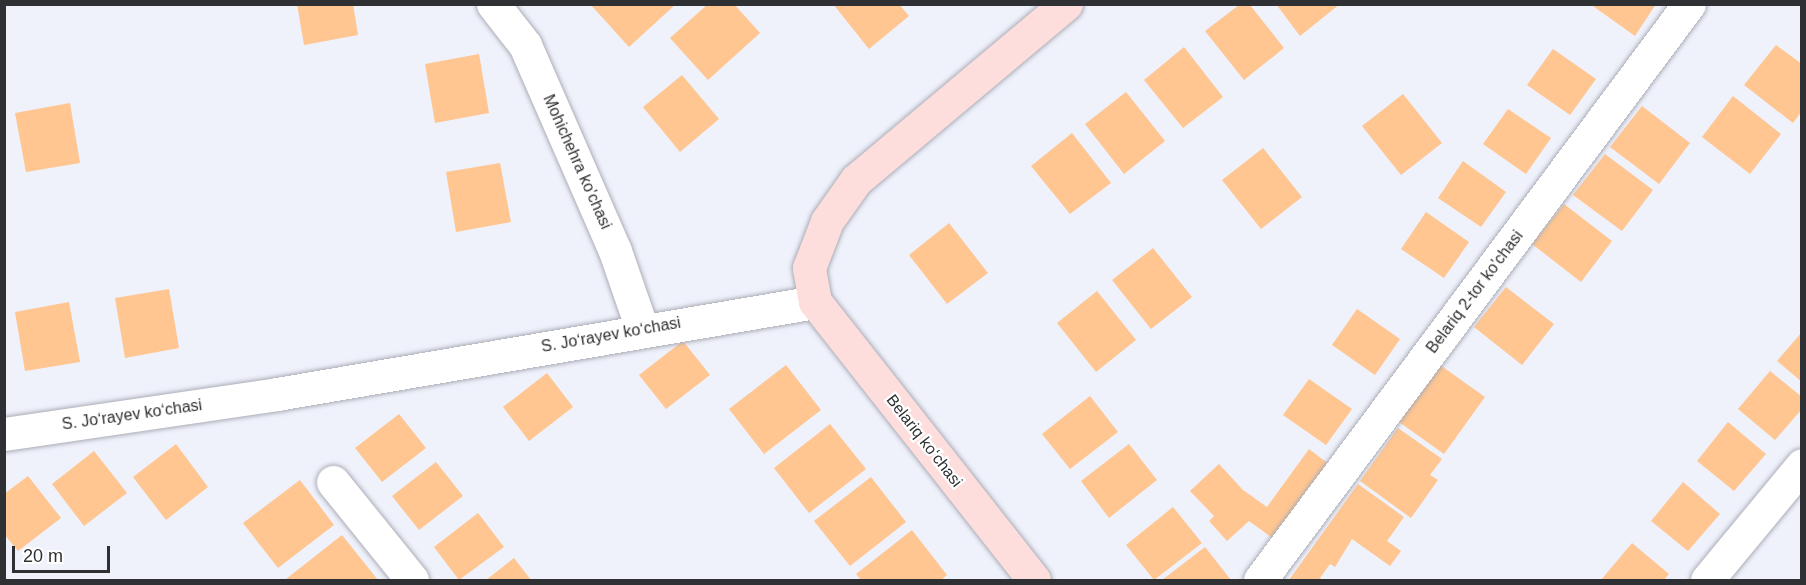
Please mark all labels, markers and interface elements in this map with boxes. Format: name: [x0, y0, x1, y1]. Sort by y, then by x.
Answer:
street label: Mohichehra ko'chasi: [539, 92, 615, 232]
street label: Belariq 2-tor ko'chasi: [1423, 227, 1527, 357]
street label: S. Joʻrayev koʻchasi: [540, 313, 682, 357]
street label: Belariq koʻchasi: [882, 391, 966, 491]
street label: S. Joʻrayev koʻchasi: [61, 396, 203, 434]
scale bar: [15, 534, 112, 572]
text: 20 m: [23, 546, 63, 566]

